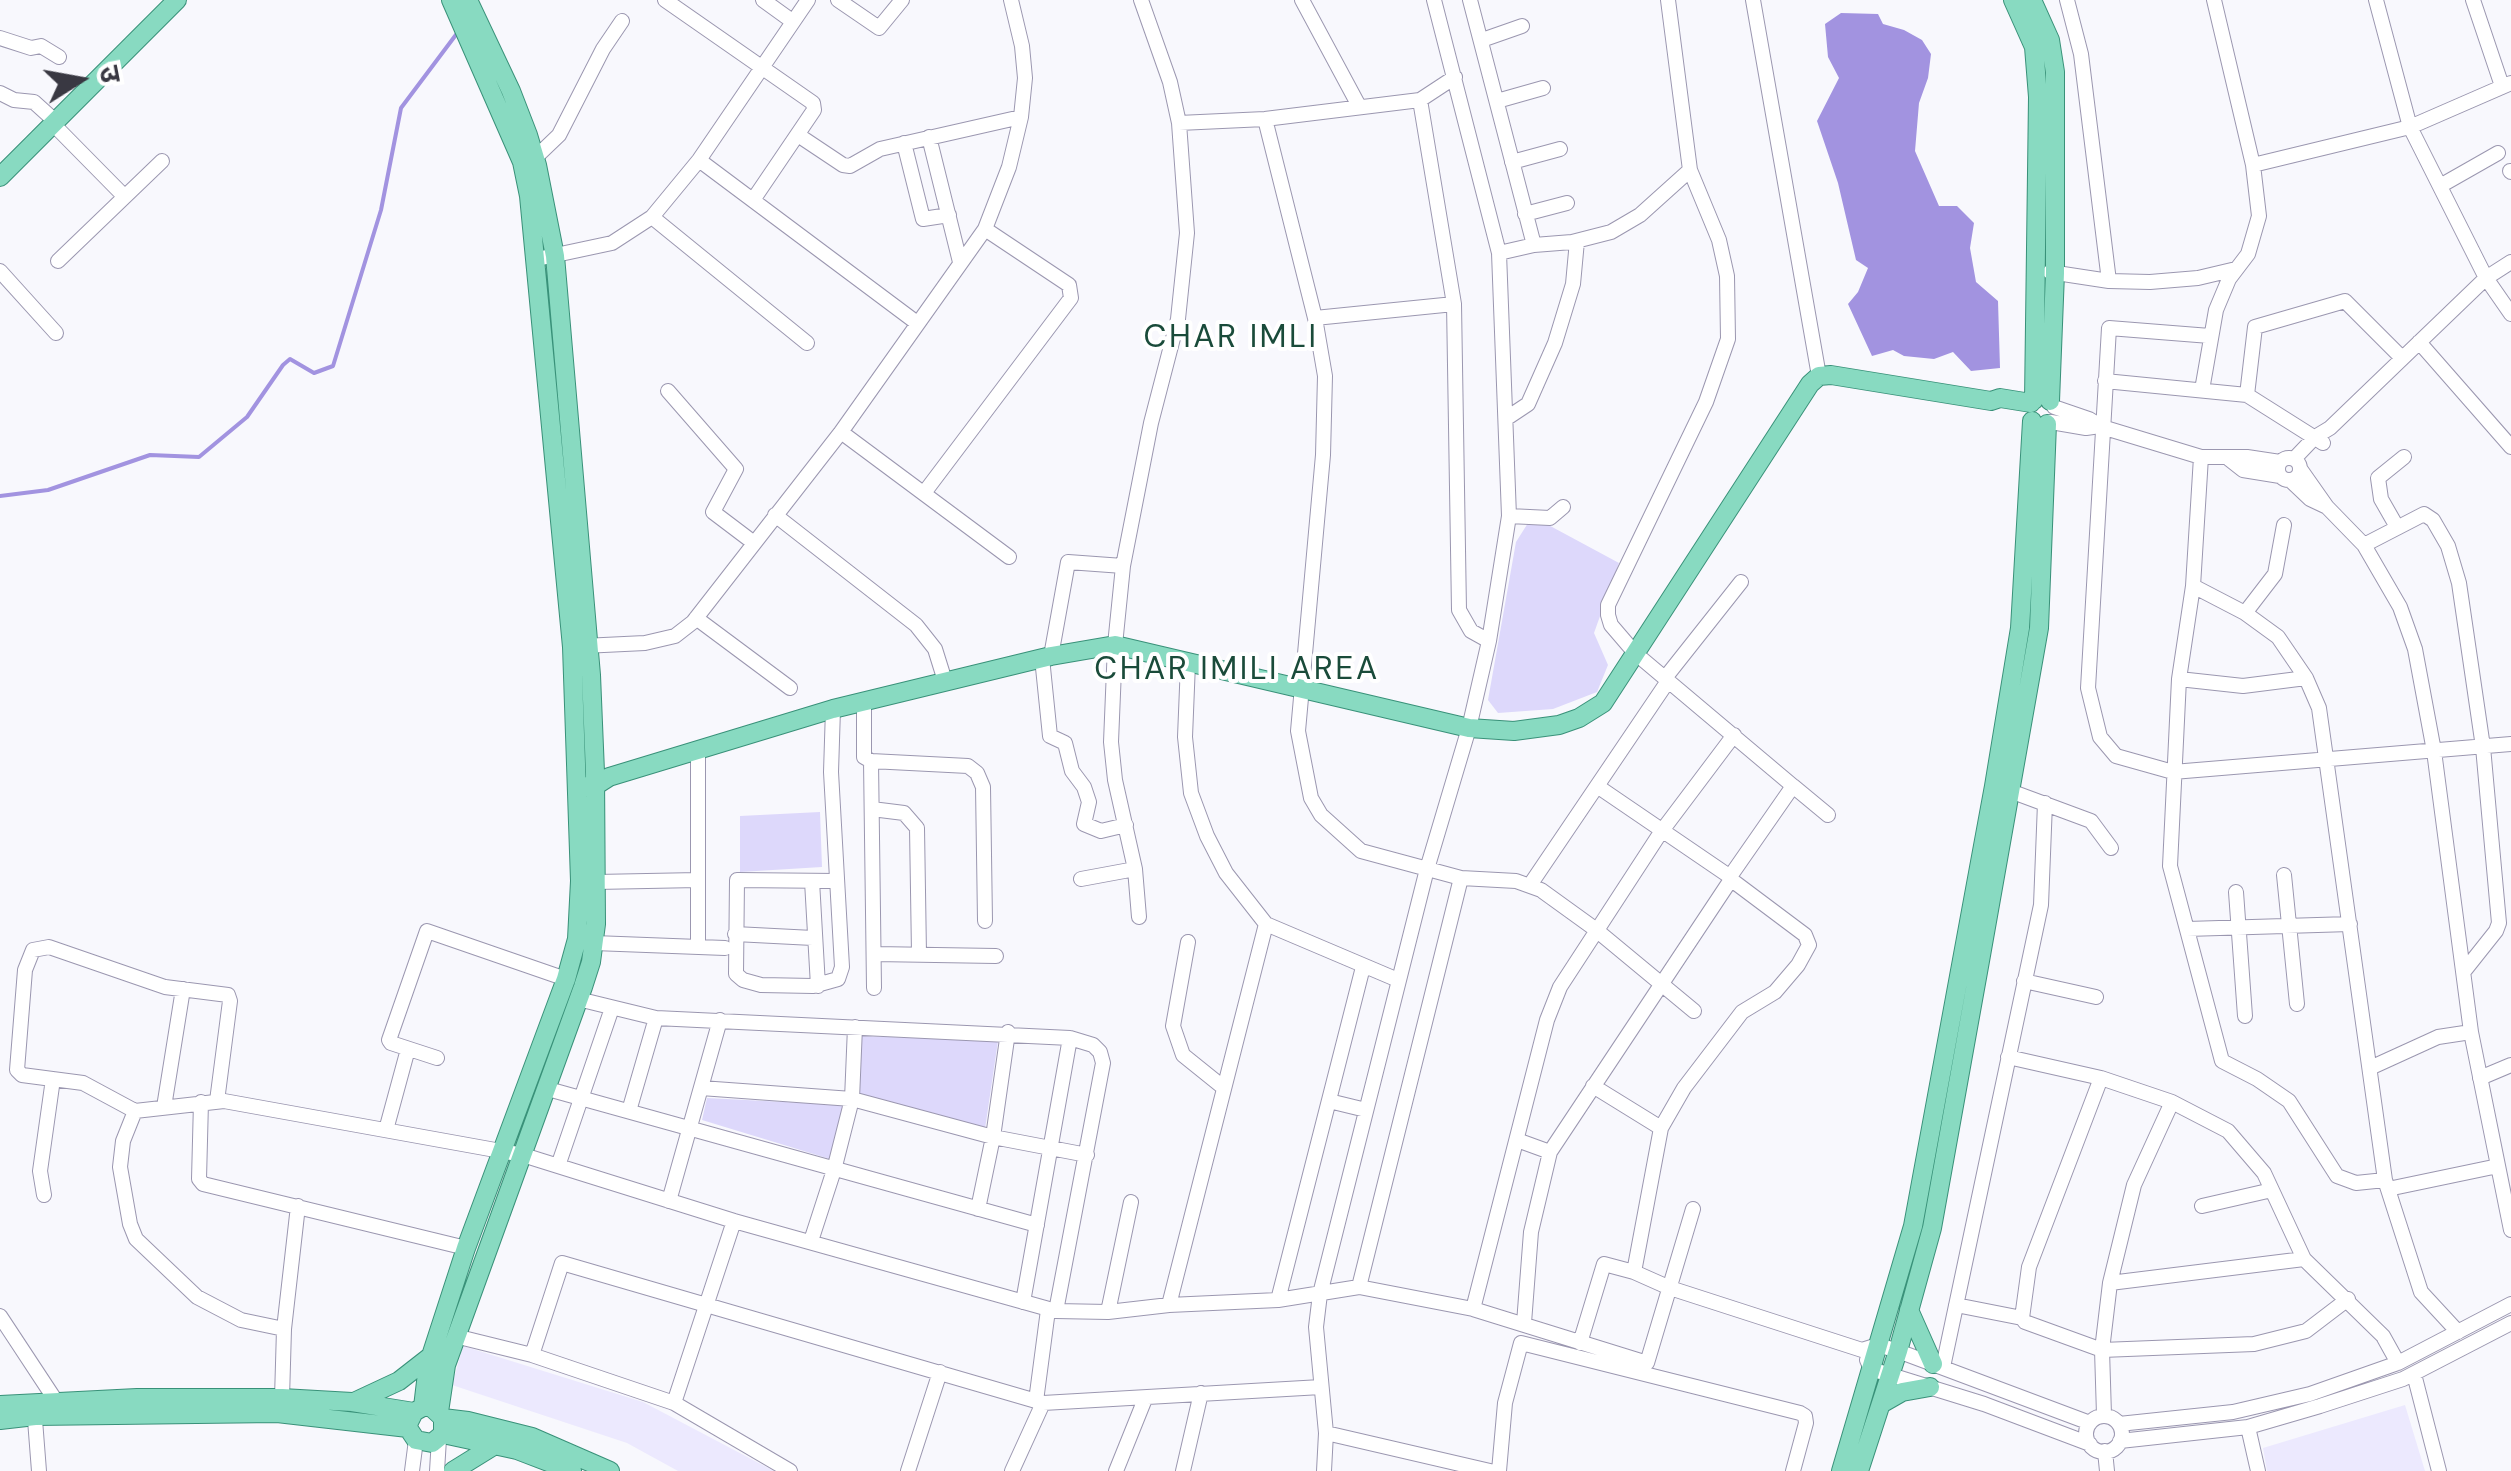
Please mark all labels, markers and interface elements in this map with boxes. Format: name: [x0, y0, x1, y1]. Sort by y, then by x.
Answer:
north arrow: [30, 30, 130, 130]
text: उ: [90, 63, 130, 86]
district label: CHAR IMLI: [1144, 320, 1318, 358]
district label: CHAR IMILI AREA: [1094, 652, 1380, 690]

